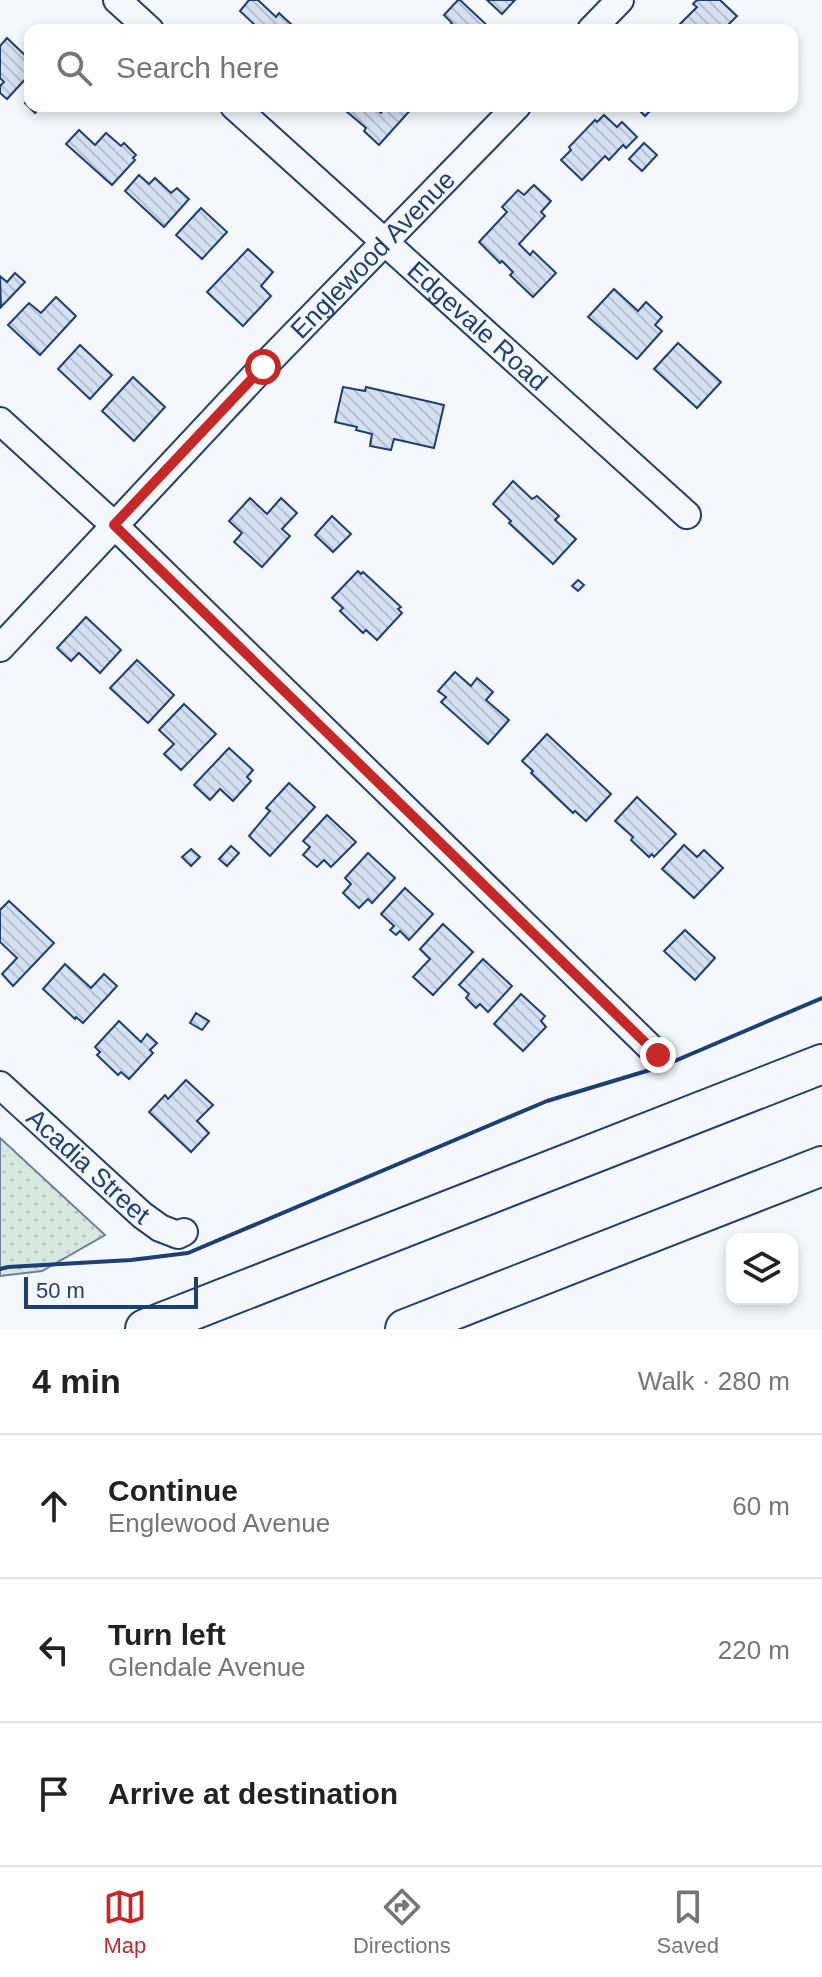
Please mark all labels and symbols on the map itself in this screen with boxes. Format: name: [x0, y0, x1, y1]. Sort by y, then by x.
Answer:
street label: Englewood Avenue: [284, 164, 461, 345]
street label: Edgevale Road: [401, 255, 554, 397]
route start: [245, 349, 281, 385]
route end: [640, 1037, 676, 1073]
street label: Acadia Street: [21, 1102, 156, 1231]
scale bar: [24, 1273, 198, 1309]

